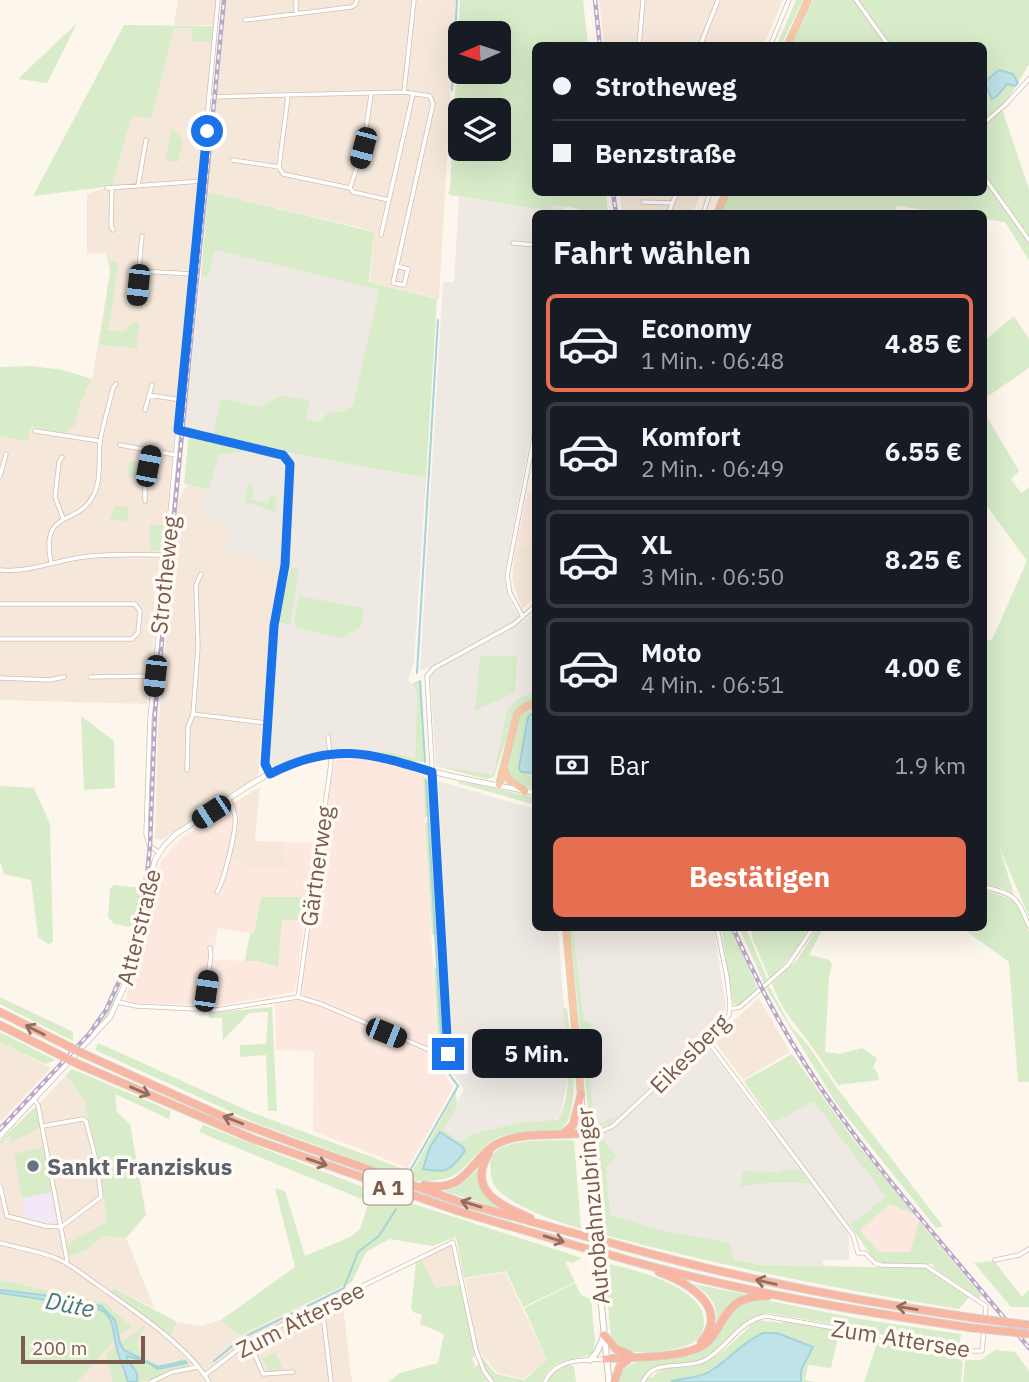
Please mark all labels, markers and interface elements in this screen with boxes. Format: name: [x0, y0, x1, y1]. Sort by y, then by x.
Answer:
north arrow: [448, 21, 511, 84]
map controls: [448, 21, 511, 161]
text: Strotheweg: [595, 69, 736, 103]
button: layers: [448, 98, 511, 161]
route start: [191, 115, 223, 147]
car: [348, 125, 379, 171]
text: Benzstraße: [595, 136, 736, 170]
text: Fahrt wählen: [553, 231, 751, 273]
car: [126, 263, 151, 307]
text: Economy: [641, 311, 752, 345]
icon: car: [557, 312, 620, 375]
text: 4.85 €: [885, 326, 962, 360]
text: 1 Min. · 06:48: [641, 345, 784, 375]
text: Komfort: [641, 419, 741, 453]
icon: car: [557, 420, 620, 483]
text: 6.55 €: [885, 434, 962, 468]
car: [134, 443, 163, 489]
text: 2 Min. · 06:49: [641, 453, 784, 483]
street label: Strotheweg: [143, 514, 185, 636]
text: XL: [641, 527, 672, 561]
icon: car: [557, 528, 620, 591]
text: 8.25 €: [885, 542, 962, 576]
text: 3 Min. · 06:50: [641, 561, 784, 591]
text: Moto: [641, 635, 701, 669]
icon: car: [557, 636, 620, 699]
text: 4.00 €: [885, 650, 962, 684]
car: [143, 654, 168, 698]
text: 4 Min. · 06:51: [641, 669, 784, 699]
icon: cash: [553, 746, 591, 784]
text: Bar: [609, 748, 649, 782]
text: 1.9 km: [895, 750, 966, 780]
car: [188, 792, 235, 832]
street label: Gärtnerweg: [293, 804, 339, 928]
button: Bestätigen: [553, 837, 966, 917]
street label: Atterstraße: [109, 866, 167, 988]
car: [193, 969, 220, 1013]
street label: Eikesberg: [643, 1007, 735, 1099]
car: [363, 1015, 410, 1051]
one-way arrow: [25, 1022, 46, 1036]
callout: 5 Min.: [472, 1030, 602, 1078]
route end: [432, 1038, 464, 1070]
text: 5 Min.: [504, 1038, 570, 1068]
one-way arrow: [129, 1085, 150, 1098]
street label: Autobahnzubringer: [568, 1106, 616, 1306]
one-way arrow: [222, 1113, 244, 1126]
place label: Sankt Franziskus: [47, 1151, 232, 1181]
one-way arrow: [306, 1157, 328, 1169]
marker: Sankt Franziskus: [25, 1158, 41, 1174]
road number: A 1: [364, 1170, 412, 1204]
one-way arrow: [460, 1197, 482, 1210]
one-way arrow: [543, 1234, 565, 1247]
street label: Zum Attersee: [231, 1274, 369, 1364]
one-way arrow: [755, 1274, 778, 1288]
water label: Düte: [43, 1284, 97, 1324]
one-way arrow: [896, 1301, 918, 1314]
street label: Zum Attersee: [830, 1312, 972, 1364]
scale bar: [21, 1333, 145, 1365]
text: 200 m: [32, 1336, 87, 1360]

